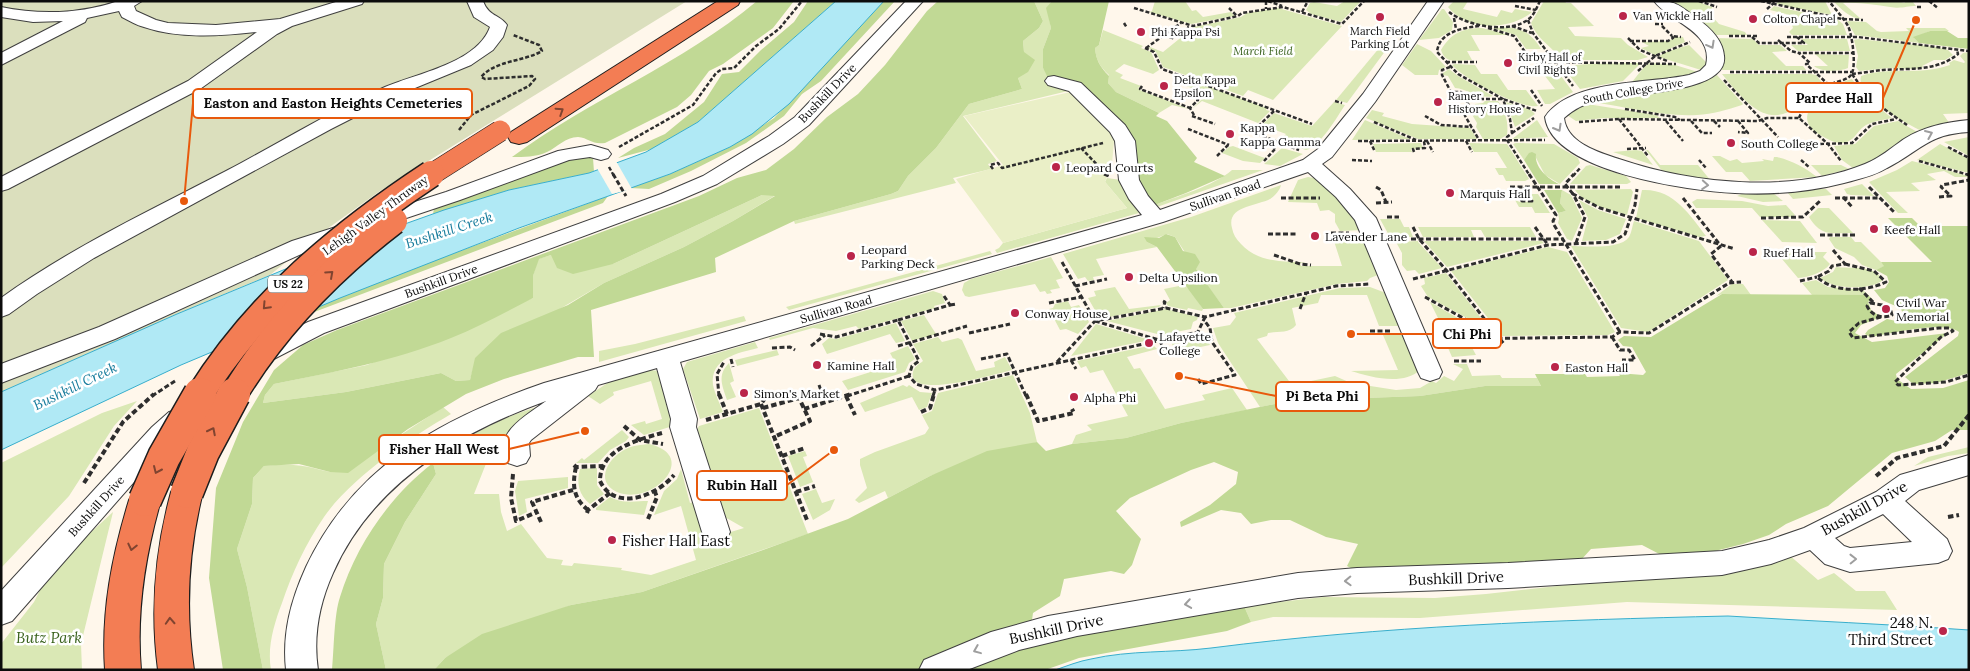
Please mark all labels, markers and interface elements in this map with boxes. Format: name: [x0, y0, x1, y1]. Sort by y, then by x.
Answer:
place label: Van Wickle Hall: [1632, 9, 1713, 23]
marker: Van Wickle Hall: [1617, 10, 1629, 22]
marker: March Field Parking Lot: [1374, 11, 1386, 23]
place label: Colton Chapel: [1763, 12, 1836, 26]
marker: Colton Chapel: [1747, 13, 1759, 25]
place label: March Field Parking Lot: [1350, 24, 1411, 51]
place label: Phi Kappa Psi: [1151, 25, 1220, 39]
marker: Phi Kappa Psi: [1135, 26, 1147, 38]
one-way arrow: [1705, 39, 1715, 48]
park label: March Field: [1233, 44, 1294, 58]
place label: Kirby Hall of Civil Rights: [1518, 50, 1583, 77]
marker: Kirby Hall of Civil Rights: [1502, 57, 1514, 69]
street label: Bushkill Drive: [795, 60, 859, 126]
place label: Delta Kappa Epsilon: [1174, 73, 1236, 100]
street label: South College Drive: [1582, 75, 1684, 107]
marker: Delta Kappa Epsilon: [1158, 80, 1170, 92]
callout: Pardee Hall: [1786, 83, 1883, 112]
callout: Easton and Easton Heights Cemeteries: [193, 89, 472, 118]
place label: Ramer History House: [1448, 89, 1521, 116]
text: Pardee Hall: [1795, 89, 1873, 107]
text: Easton and Easton Heights Cemeteries: [204, 94, 463, 112]
marker: Ramer History House: [1432, 96, 1444, 108]
one-way arrow: [555, 108, 564, 117]
place label: Kappa Kappa Gamma: [1240, 120, 1321, 149]
one-way arrow: [1552, 123, 1562, 132]
marker: Kappa Kappa Gamma: [1224, 128, 1236, 140]
one-way arrow: [1924, 129, 1933, 140]
place label: South College: [1741, 136, 1819, 151]
marker: South College: [1725, 137, 1737, 149]
place label: Leopard Courts: [1066, 160, 1154, 175]
marker: Leopard Courts: [1050, 161, 1062, 173]
street label: Lehigh Valley Thruway: [319, 171, 431, 258]
street label: Sullivan Road: [1187, 176, 1263, 214]
one-way arrow: [1702, 179, 1710, 190]
place label: Marquis Hall: [1460, 186, 1530, 201]
marker: Marquis Hall: [1444, 187, 1456, 199]
water label: Bushkill Creek: [403, 207, 495, 253]
place label: Keefe Hall: [1884, 222, 1941, 237]
marker: Keefe Hall: [1868, 223, 1880, 235]
place label: Lavender Lane: [1325, 229, 1408, 244]
marker: Lavender Lane: [1309, 230, 1321, 242]
place label: Leopard Parking Deck: [861, 242, 935, 271]
place label: Ruef Hall: [1763, 245, 1813, 260]
marker: Ruef Hall: [1747, 246, 1759, 258]
marker: Leopard Parking Deck: [845, 250, 857, 262]
street label: Bushkill Drive: [402, 261, 480, 301]
place label: Delta Upsilion: [1139, 270, 1218, 285]
one-way arrow: [325, 271, 334, 280]
marker: Delta Upsilion: [1123, 271, 1135, 283]
road number: US 22: [268, 276, 308, 292]
street label: Sullivan Road: [798, 292, 874, 326]
place label: Civil War Memorial: [1896, 295, 1949, 324]
one-way arrow: [263, 301, 272, 310]
marker: Civil War Memorial: [1880, 303, 1892, 315]
place label: Conway House: [1025, 306, 1108, 321]
marker: Conway House: [1009, 307, 1021, 319]
callout: Chi Phi: [1433, 319, 1501, 348]
text: Chi Phi: [1443, 325, 1492, 343]
place label: Lafayette College: [1159, 329, 1212, 358]
marker: Lafayette College: [1143, 337, 1155, 349]
water label: Bushkill Creek: [30, 358, 120, 414]
place label: Kamine Hall: [827, 358, 894, 373]
marker: Kamine Hall: [811, 359, 823, 371]
place label: Easton Hall: [1565, 360, 1628, 375]
marker: Easton Hall: [1549, 361, 1561, 373]
callout: Pi Beta Phi: [1276, 382, 1369, 411]
place label: Simon's Market: [754, 386, 840, 401]
marker: Simon's Market: [738, 387, 750, 399]
text: Pi Beta Phi: [1286, 387, 1359, 405]
place label: Alpha Phi: [1083, 390, 1136, 405]
marker: Alpha Phi: [1068, 391, 1080, 403]
one-way arrow: [206, 427, 216, 436]
callout: Fisher Hall West: [379, 435, 509, 464]
text: Fisher Hall West: [389, 440, 499, 458]
one-way arrow: [152, 465, 163, 474]
callout: Rubin Hall: [697, 471, 787, 500]
street label: Bushkill Drive: [65, 472, 128, 540]
text: Rubin Hall: [707, 476, 778, 494]
street label: Bushkill Drive: [1817, 476, 1911, 540]
place label: Fisher Hall East: [622, 531, 730, 550]
marker: Fisher Hall East: [606, 534, 618, 546]
one-way arrow: [127, 543, 138, 551]
one-way arrow: [1850, 554, 1858, 565]
street label: Bushkill Drive: [1408, 567, 1504, 589]
one-way arrow: [1344, 575, 1352, 586]
one-way arrow: [1183, 599, 1192, 609]
street label: Bushkill Drive: [1007, 610, 1105, 648]
place label: 248 N. Third Street: [1848, 613, 1933, 649]
one-way arrow: [164, 617, 175, 625]
marker: 248 N. Third Street: [1937, 625, 1949, 637]
park label: Butz Park: [16, 628, 82, 647]
one-way arrow: [973, 644, 982, 654]

